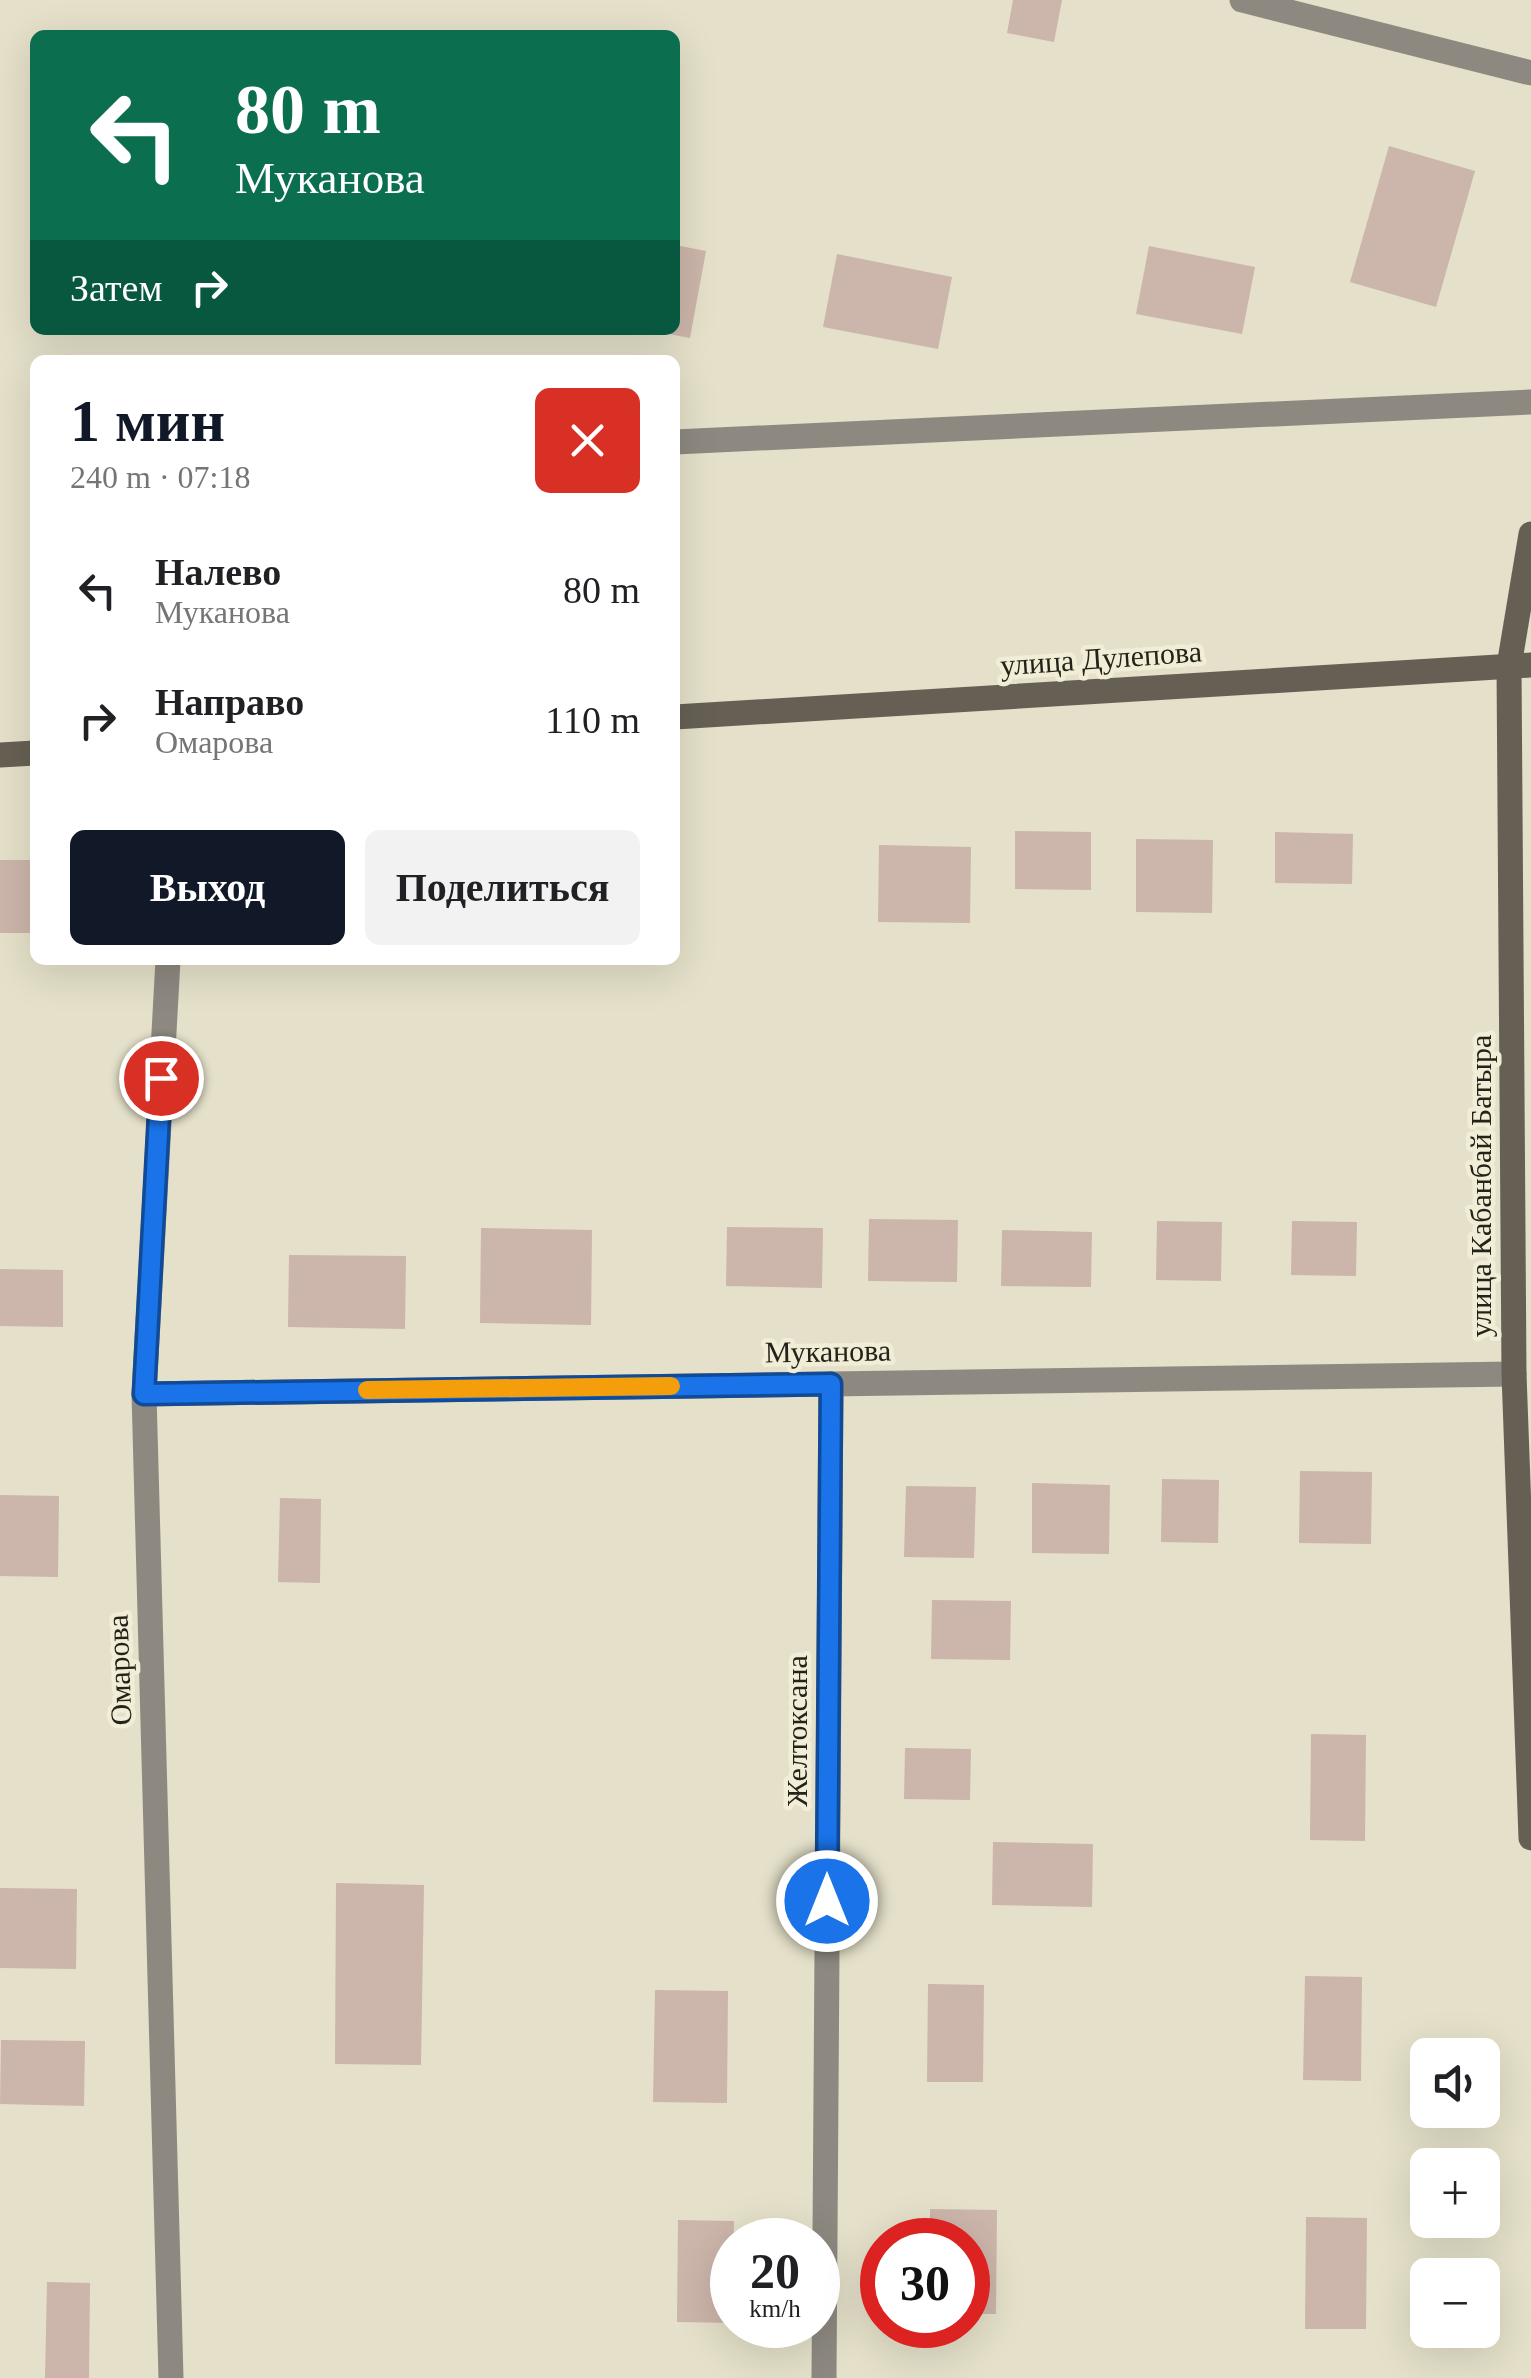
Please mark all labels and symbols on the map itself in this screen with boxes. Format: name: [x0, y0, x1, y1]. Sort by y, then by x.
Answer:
street label: улица Дулепова: [999, 634, 1203, 682]
street label: улица Кабанбай Батыра: [1464, 1035, 1497, 1337]
pin: [119, 1036, 204, 1121]
street label: Муканова: [764, 1333, 892, 1369]
street label: Омарова: [101, 1614, 137, 1726]
street label: Желтоксана: [780, 1655, 813, 1807]
position arrow: [775, 1849, 879, 1953]
speed limit sign: 30: [860, 2218, 990, 2348]

